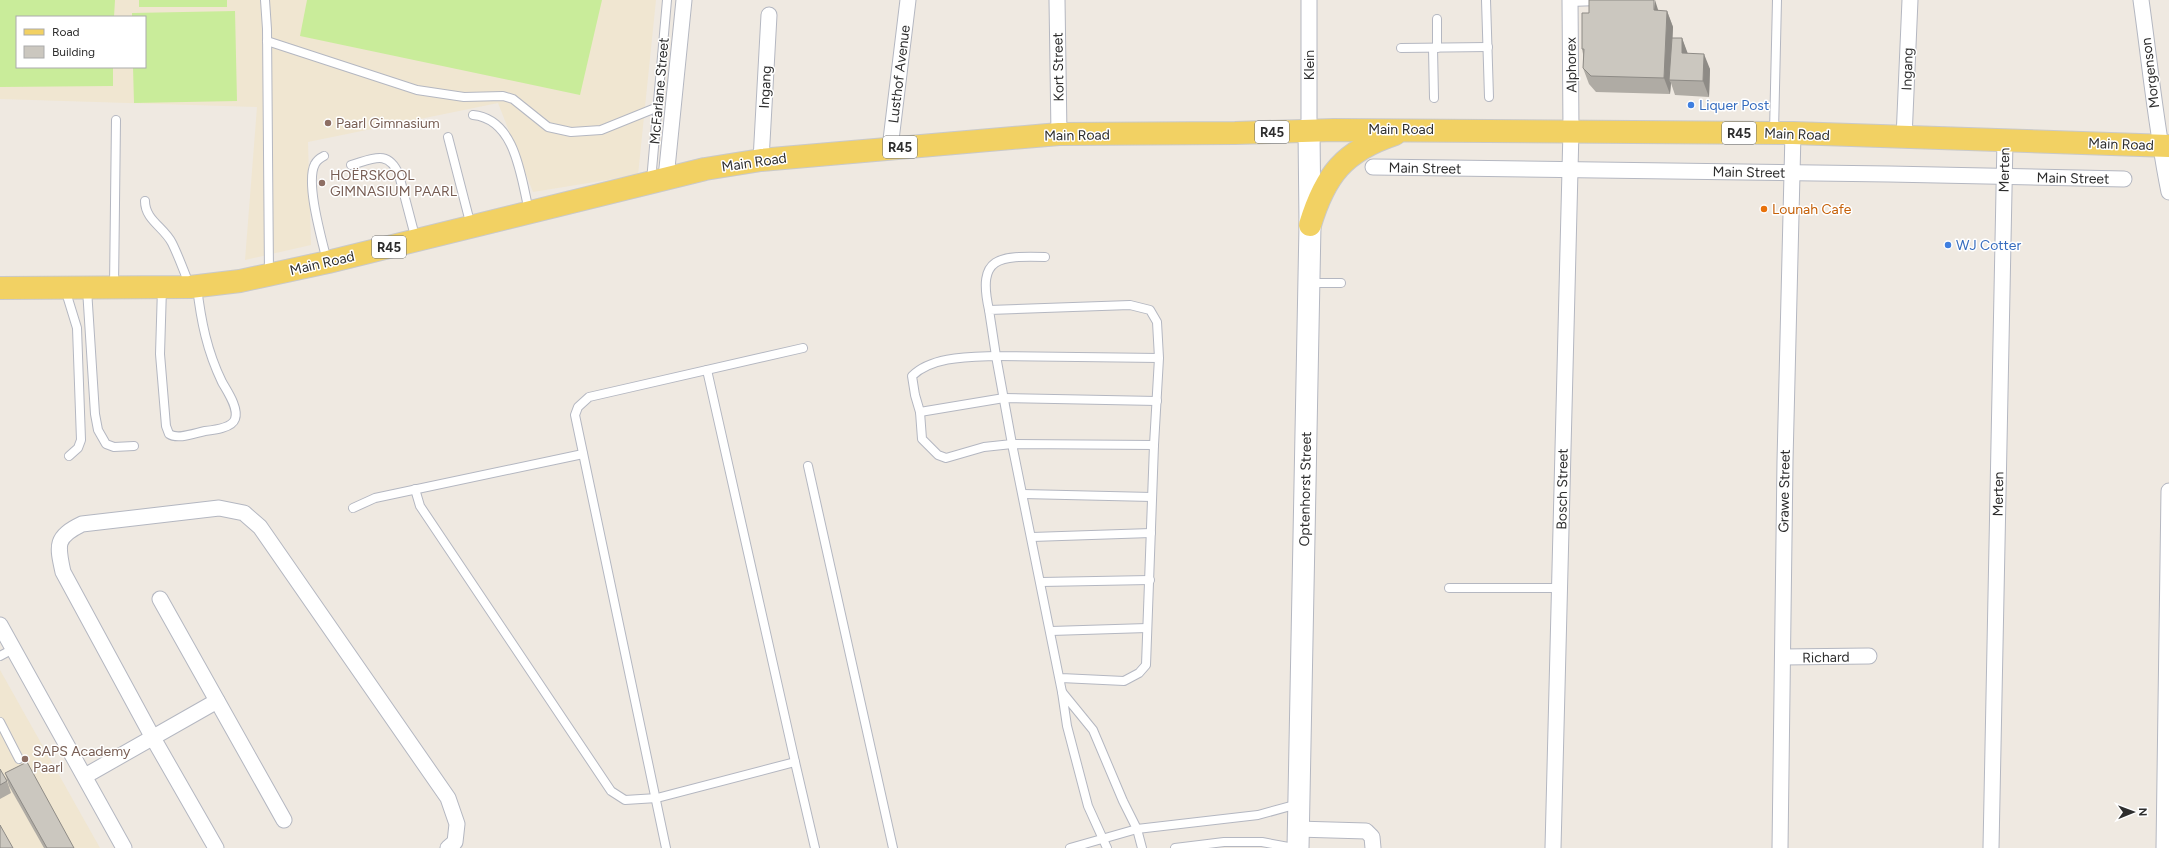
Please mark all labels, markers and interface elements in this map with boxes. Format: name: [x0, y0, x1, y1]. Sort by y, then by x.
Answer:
legend: [16, 16, 146, 68]
street label: Lusthof Avenue: [885, 24, 914, 124]
text: Road: [52, 25, 80, 39]
street label: Kort Street: [1049, 32, 1068, 102]
street label: McFarlane Street: [646, 37, 673, 145]
street label: Alphorex: [1563, 37, 1580, 93]
street label: Morgenson: [2138, 37, 2163, 109]
text: Building: [52, 45, 95, 59]
street label: Ingang: [1898, 47, 1917, 91]
street label: Klein: [1301, 50, 1318, 80]
street label: Ingang: [756, 65, 775, 109]
place label: Liquer Post: [1699, 97, 1769, 114]
marker: Liquer Post: [1686, 100, 1696, 110]
place label: Paarl Gimnasium: [336, 115, 440, 132]
marker: Paarl Gimnasium: [323, 118, 333, 128]
road number: R45: [1255, 121, 1289, 143]
street label: Main Road: [1368, 121, 1434, 138]
road number: R45: [1722, 122, 1756, 144]
street label: Main Road: [1764, 125, 1830, 144]
street label: Main Road: [1044, 126, 1110, 145]
street label: Main Road: [2088, 135, 2154, 154]
road number: R45: [883, 136, 917, 158]
street label: Merten: [1996, 147, 2013, 193]
street label: Main Road: [720, 150, 788, 175]
street label: Main Street: [1388, 159, 1461, 178]
street label: Main Street: [1712, 163, 1785, 182]
place label: HOËRSKOOL GIMNASIUM PAARL: [330, 167, 458, 200]
street label: Main Street: [2036, 169, 2109, 188]
marker: HOËRSKOOL GIMNASIUM PAARL: [317, 178, 327, 188]
place label: Lounah Cafe: [1772, 201, 1852, 218]
marker: Lounah Cafe: [1759, 204, 1769, 214]
road number: R45: [372, 236, 406, 258]
place label: WJ Cotter: [1956, 237, 2022, 254]
marker: WJ Cotter: [1943, 240, 1953, 250]
street label: Main Road: [288, 248, 356, 279]
street label: Optenhorst Street: [1296, 431, 1315, 547]
street label: Bosch Street: [1553, 448, 1572, 530]
street label: Grawe Street: [1775, 449, 1794, 533]
street label: Merten: [1990, 471, 2007, 517]
street label: Richard: [1802, 649, 1850, 666]
place label: SAPS Academy Paarl: [33, 743, 131, 776]
marker: SAPS Academy Paarl: [20, 754, 30, 764]
north arrow: [2113, 792, 2153, 832]
text: N: [2136, 807, 2149, 816]

